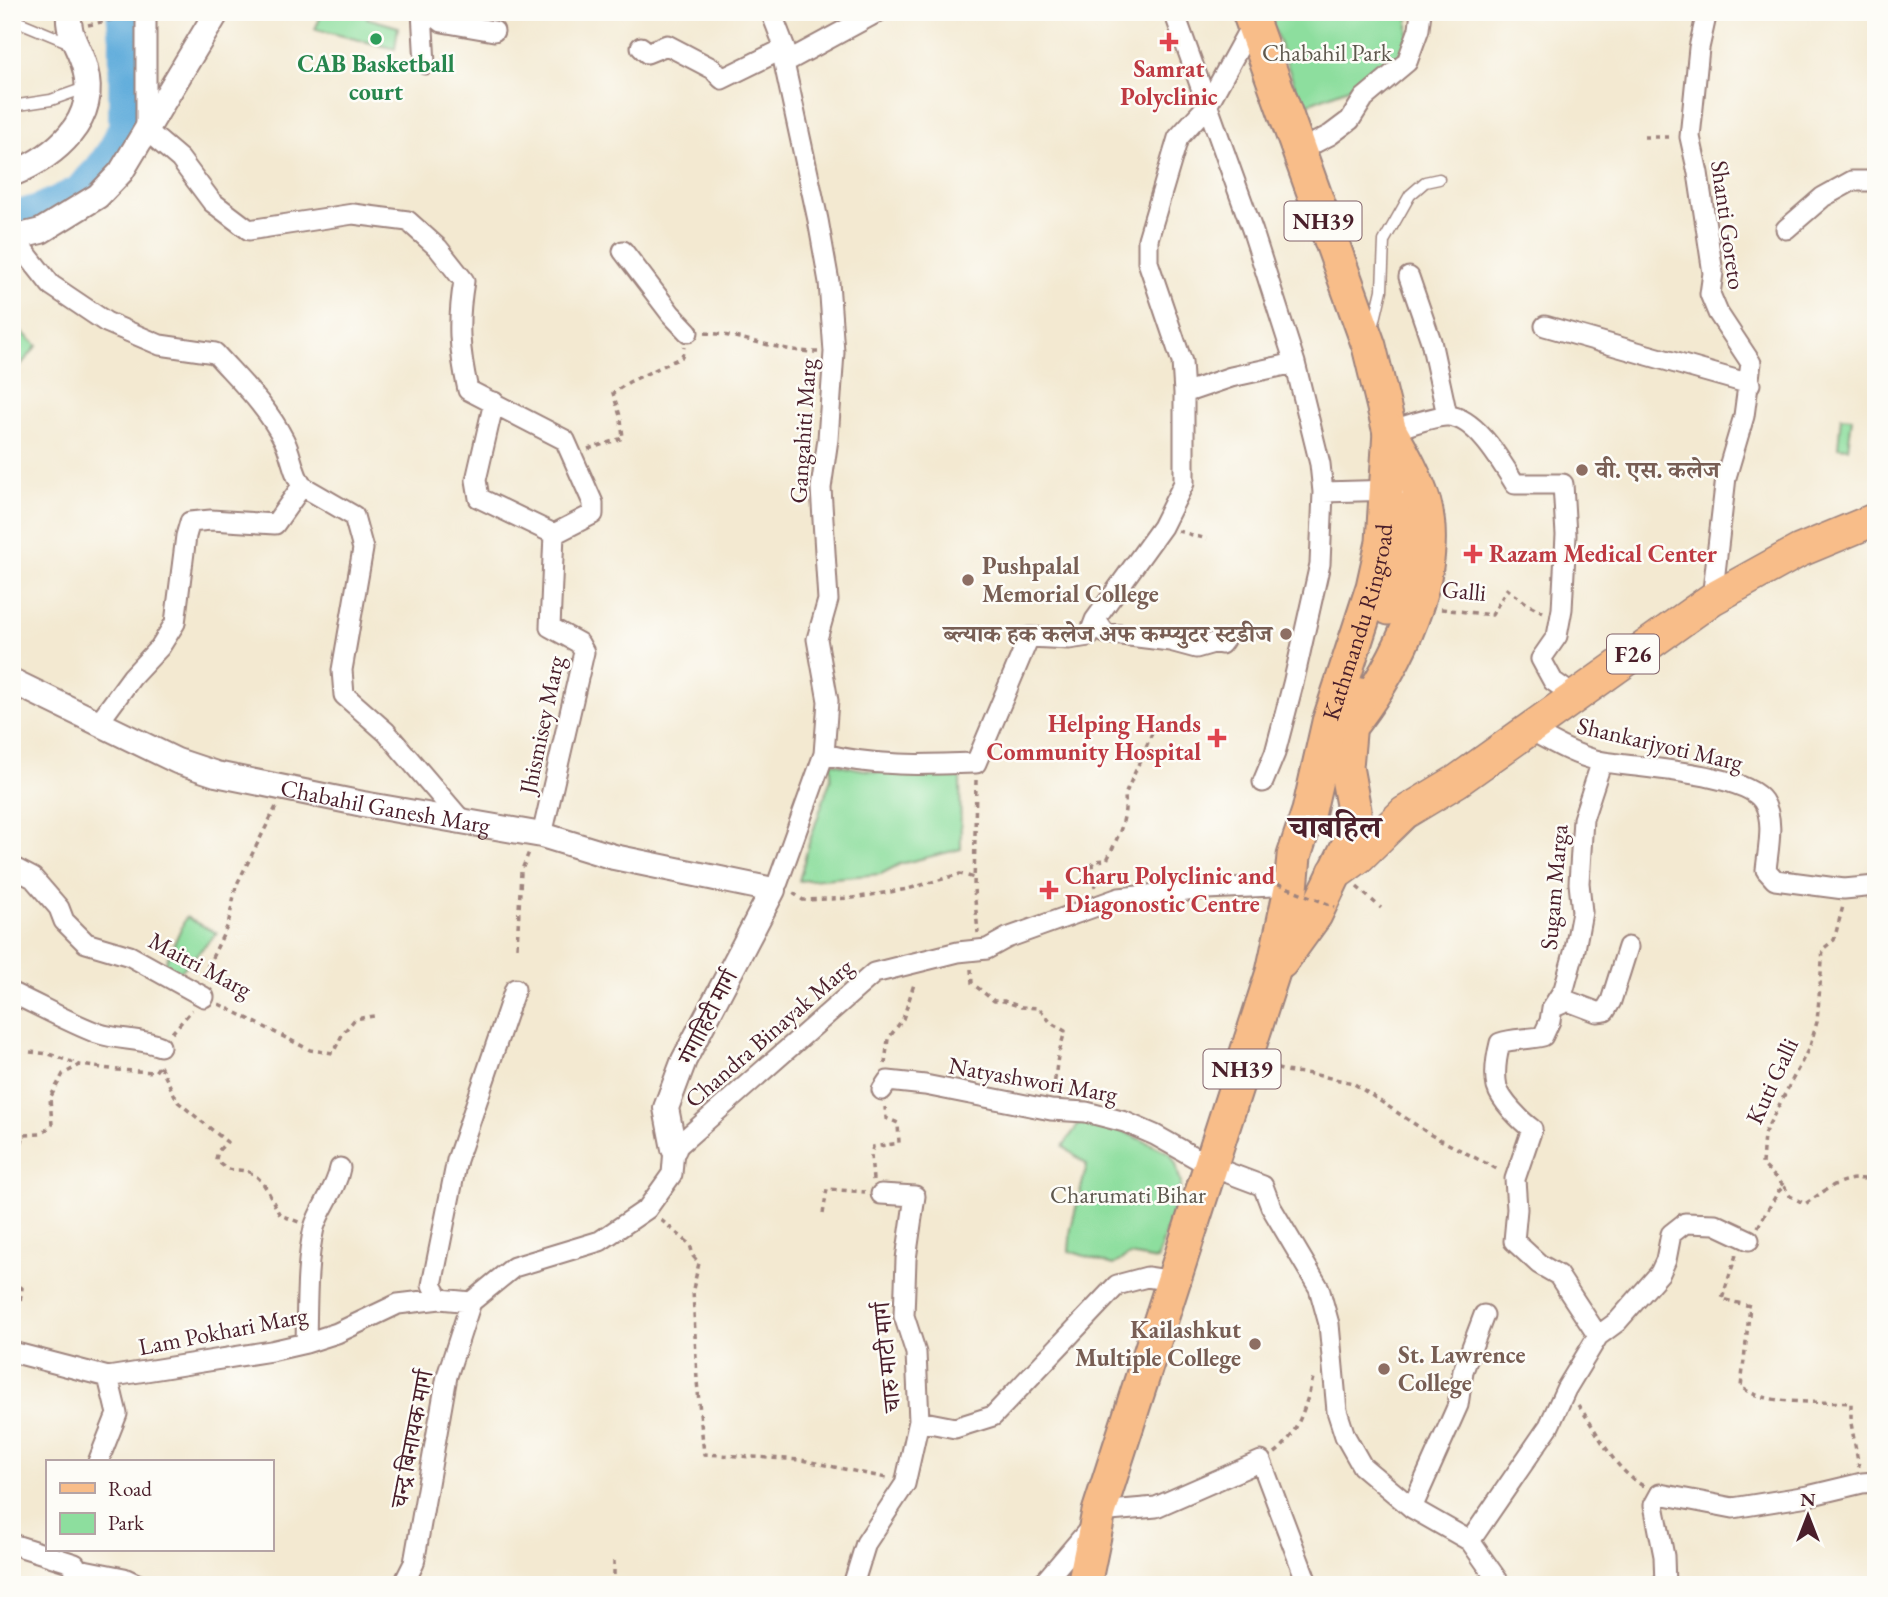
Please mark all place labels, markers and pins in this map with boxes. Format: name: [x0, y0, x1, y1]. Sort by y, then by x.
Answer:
marker: CAB Basketball court: [368, 31, 384, 47]
marker: Samrat Polyclinic: [1159, 32, 1179, 52]
place label: CAB Basketball court: [297, 48, 455, 107]
place label: Samrat Polyclinic: [1120, 53, 1218, 113]
place label: वी. एस. कलेज: [1594, 454, 1722, 485]
marker: वी. एस. कलेज: [1574, 462, 1590, 478]
place label: Razam Medical Center: [1489, 538, 1717, 569]
marker: Razam Medical Center: [1463, 544, 1483, 564]
place label: Pushpalal Memorial College: [982, 550, 1159, 610]
marker: Pushpalal Memorial College: [960, 572, 976, 588]
place label: ब्ल्याक हक कलेज अफ कम्प्युटर स्टडीज: [942, 618, 1274, 649]
marker: ब्ल्याक हक कलेज अफ कम्प्युटर स्टडीज: [1278, 626, 1294, 642]
place label: Helping Hands Community Hospital: [986, 708, 1201, 768]
marker: Helping Hands Community Hospital: [1207, 728, 1227, 748]
place label: Charu Polyclinic and Diagonostic Centre: [1065, 860, 1276, 920]
marker: Charu Polyclinic and Diagonostic Centre: [1039, 880, 1059, 900]
place label: Kailashkut Multiple College: [1075, 1314, 1241, 1374]
marker: Kailashkut Multiple College: [1247, 1336, 1263, 1352]
place label: St. Lawrence College: [1398, 1339, 1526, 1399]
marker: St. Lawrence College: [1376, 1361, 1392, 1377]

